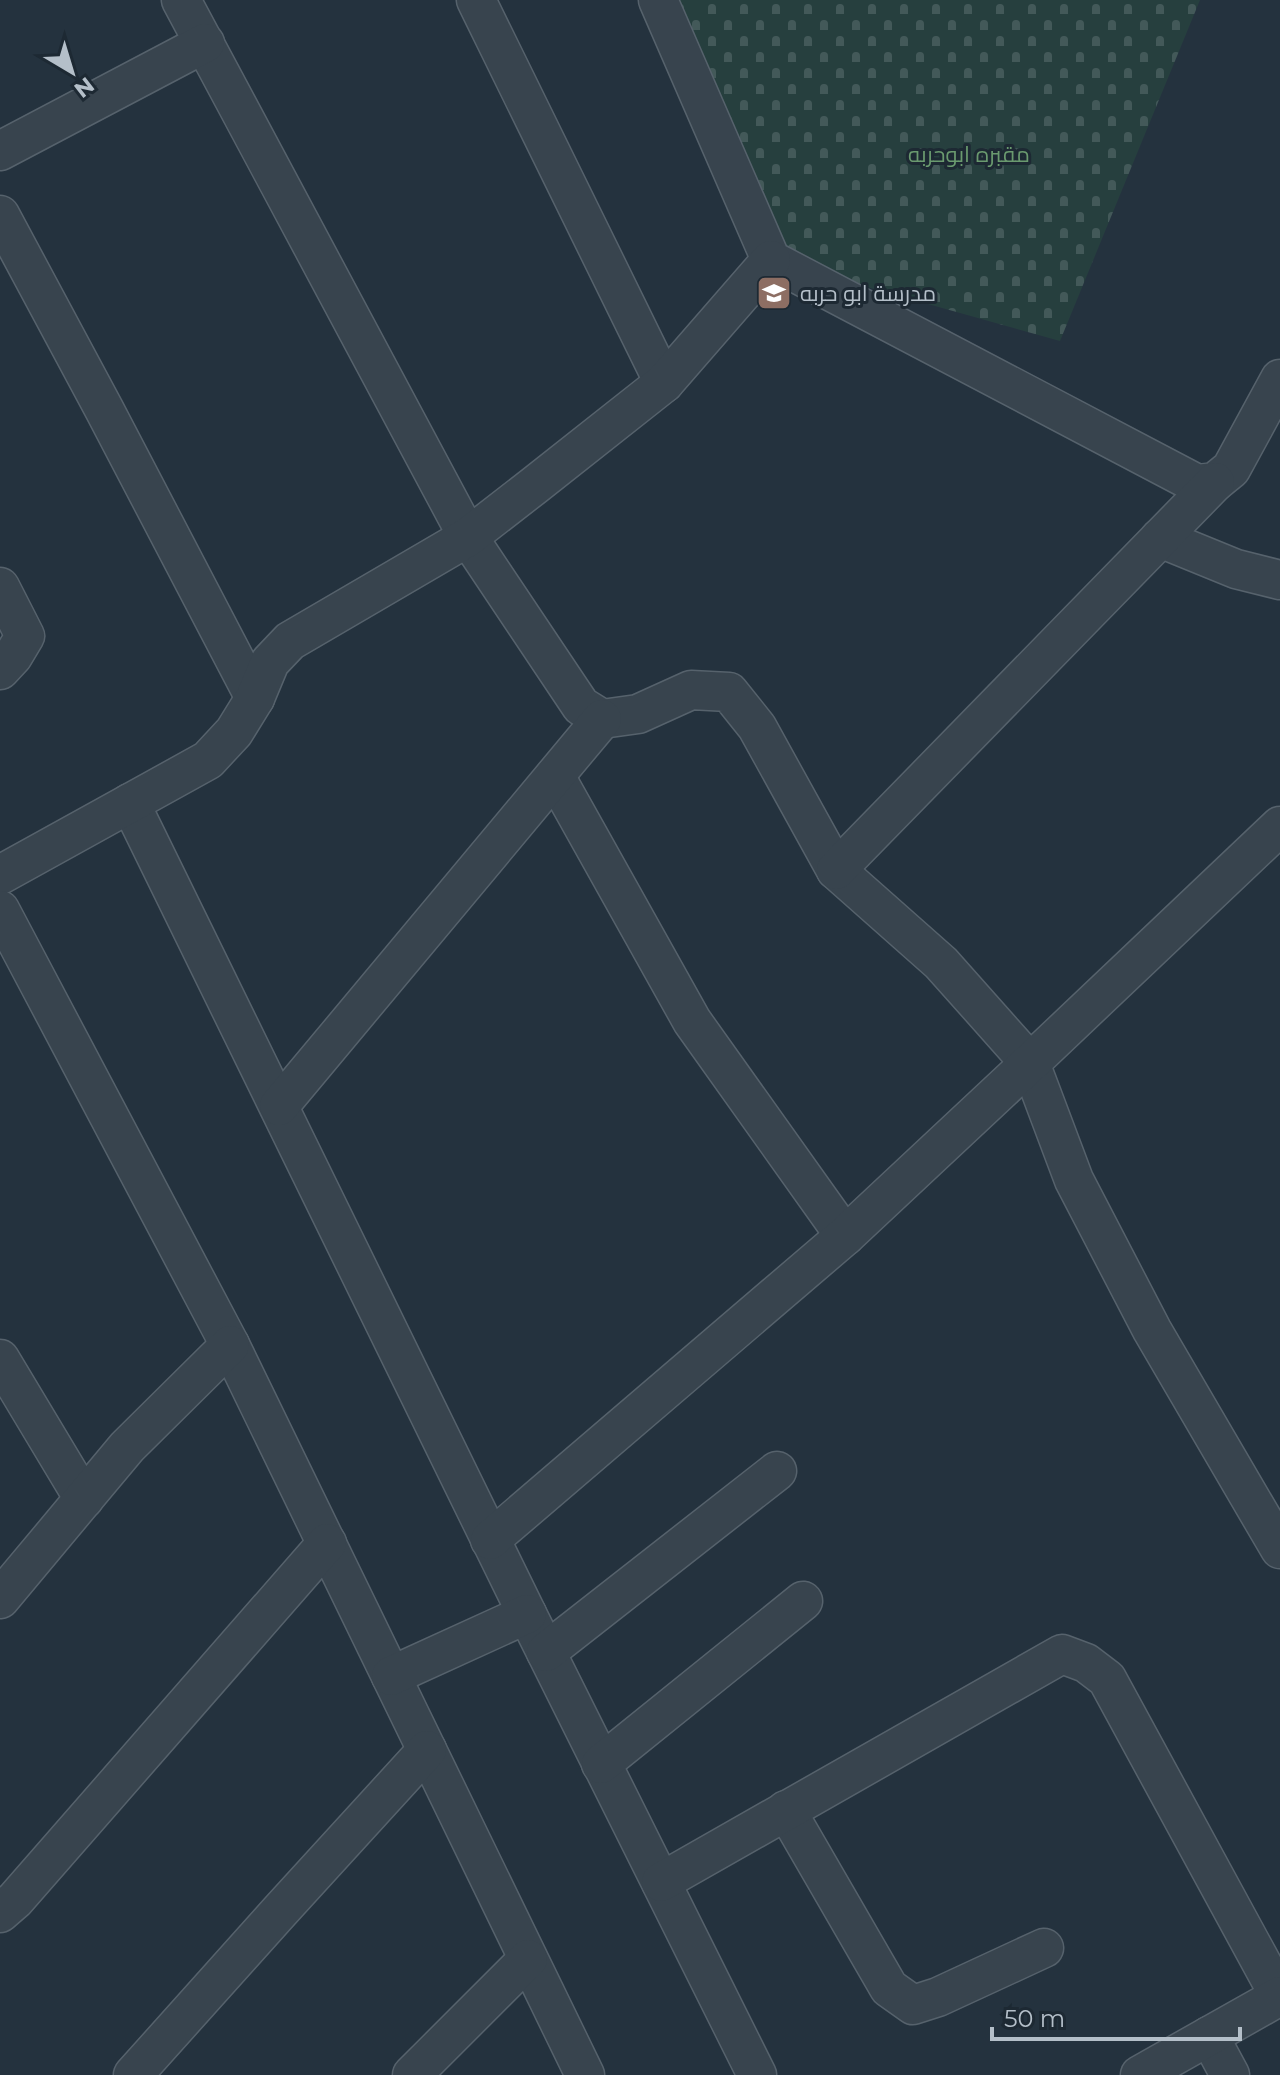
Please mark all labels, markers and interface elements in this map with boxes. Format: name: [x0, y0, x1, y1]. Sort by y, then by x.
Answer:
north arrow: [32, 32, 112, 112]
text: N: [69, 71, 99, 103]
park label: مقبره ابوحربه: [908, 141, 1030, 168]
school or university icon: مدرسة ابو حربه: [755, 274, 793, 312]
place label: مدرسة ابو حربه: [800, 280, 936, 307]
scale bar: [992, 1991, 1240, 2041]
text: 50 m: [1004, 2004, 1065, 2033]

